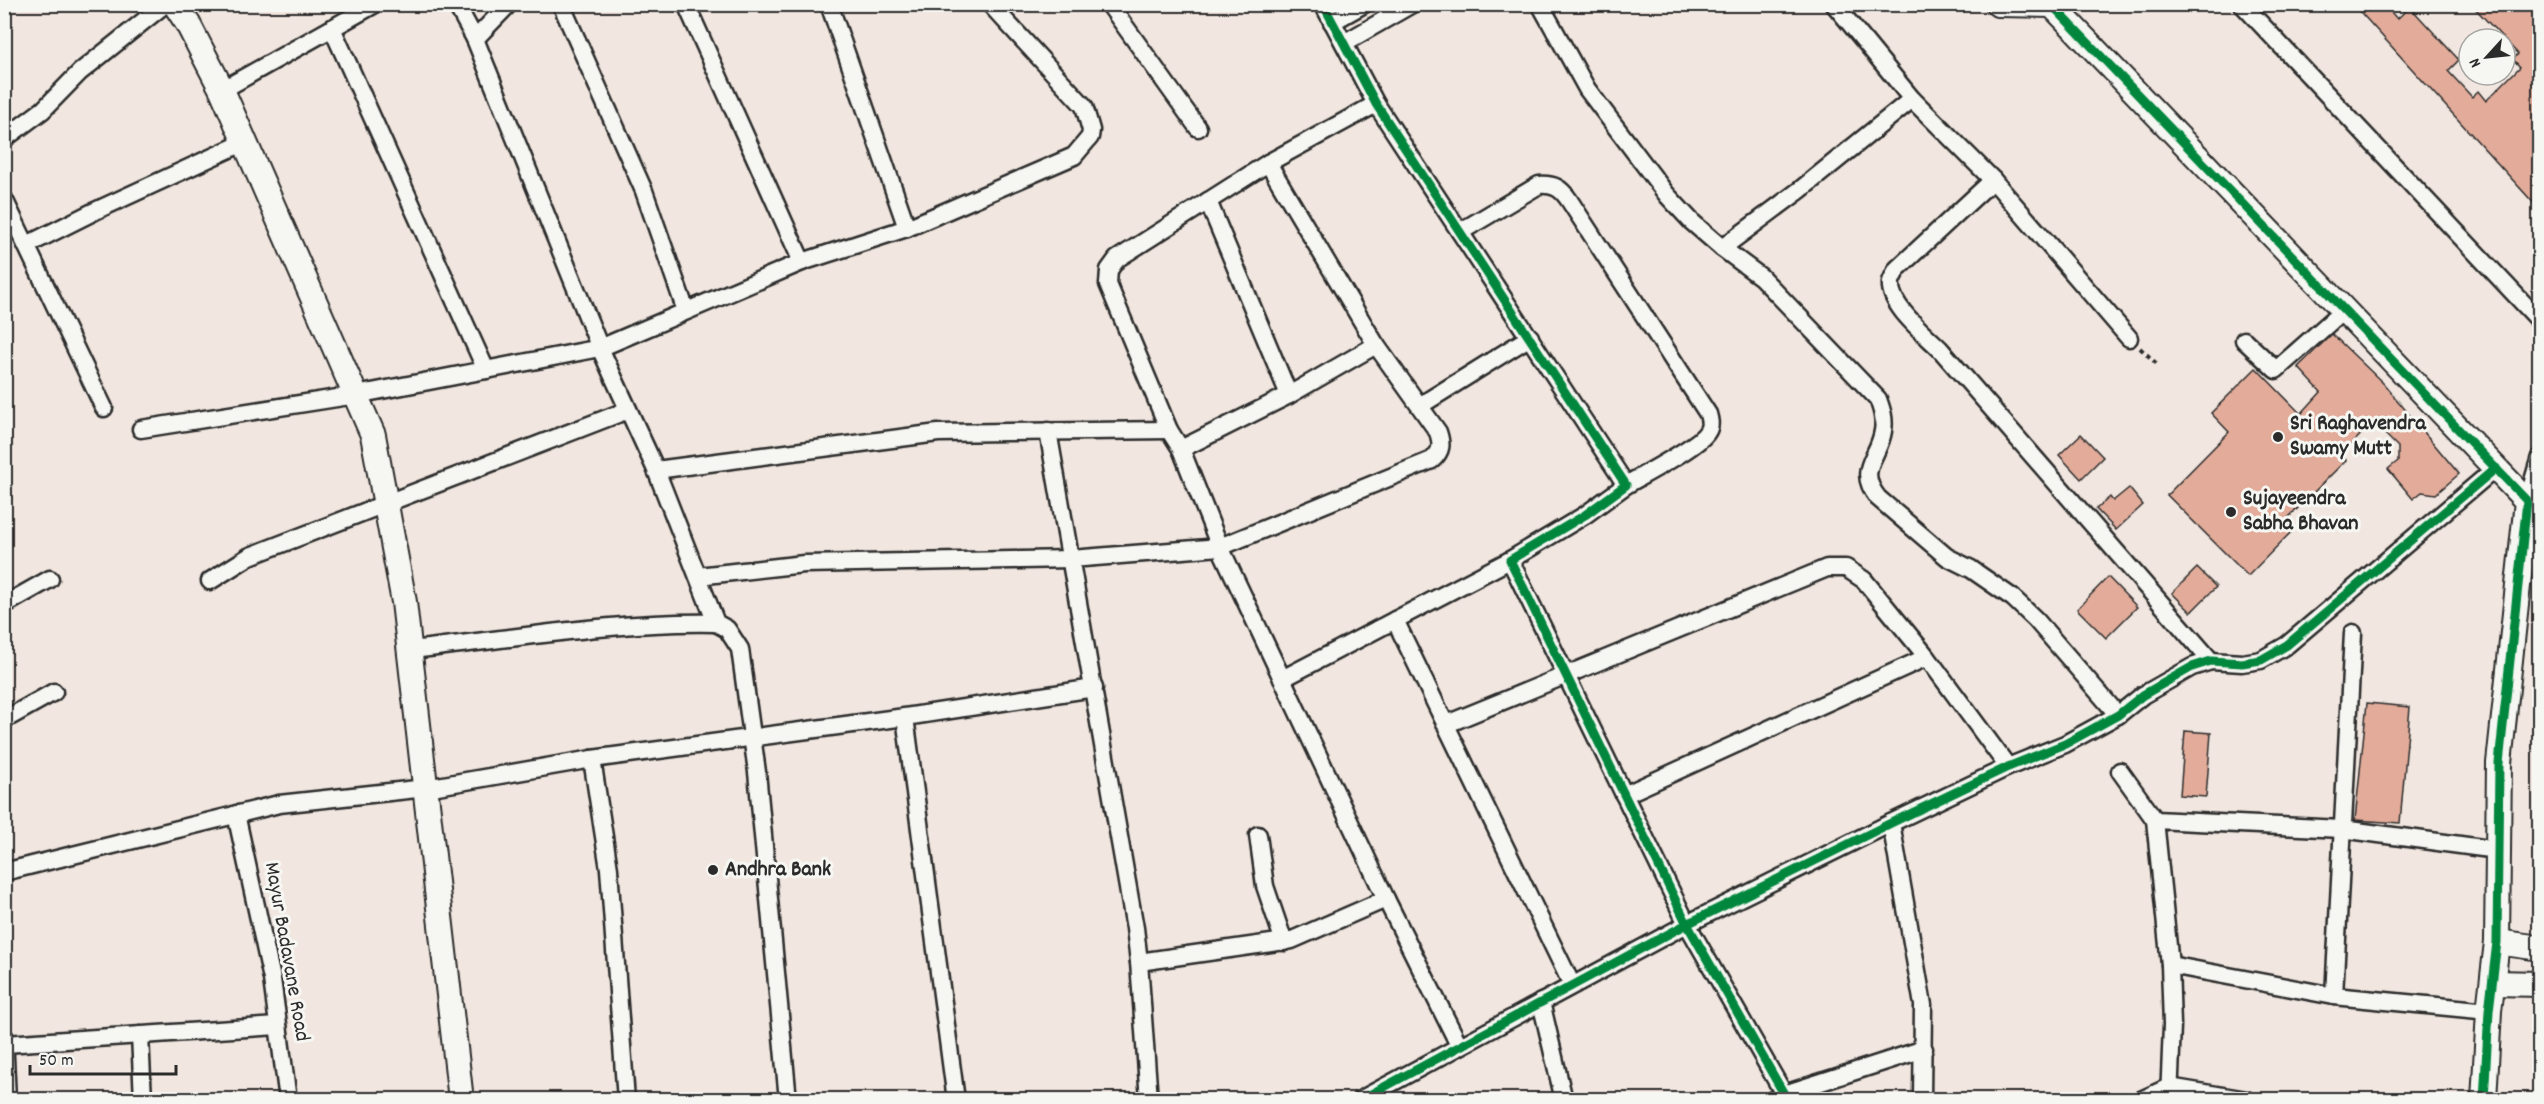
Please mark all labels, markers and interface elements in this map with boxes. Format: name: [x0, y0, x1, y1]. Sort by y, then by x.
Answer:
north arrow: [2457, 27, 2517, 87]
text: N: [2464, 54, 2488, 71]
place label: Sri Raghavendra Swamy Mutt: [2290, 409, 2426, 465]
marker: Sri Raghavendra Swamy Mutt: [2271, 430, 2285, 444]
place label: Sujayeendra Sabha Bhavan: [2243, 484, 2358, 540]
marker: Sujayeendra Sabha Bhavan: [2224, 505, 2238, 519]
place label: Andhra Bank: [725, 855, 831, 886]
street label: Mayur Badavane Road: [255, 860, 317, 1044]
marker: Andhra Bank: [706, 863, 720, 877]
scale bar: [30, 1038, 176, 1076]
text: 50 m: [39, 1049, 74, 1074]

